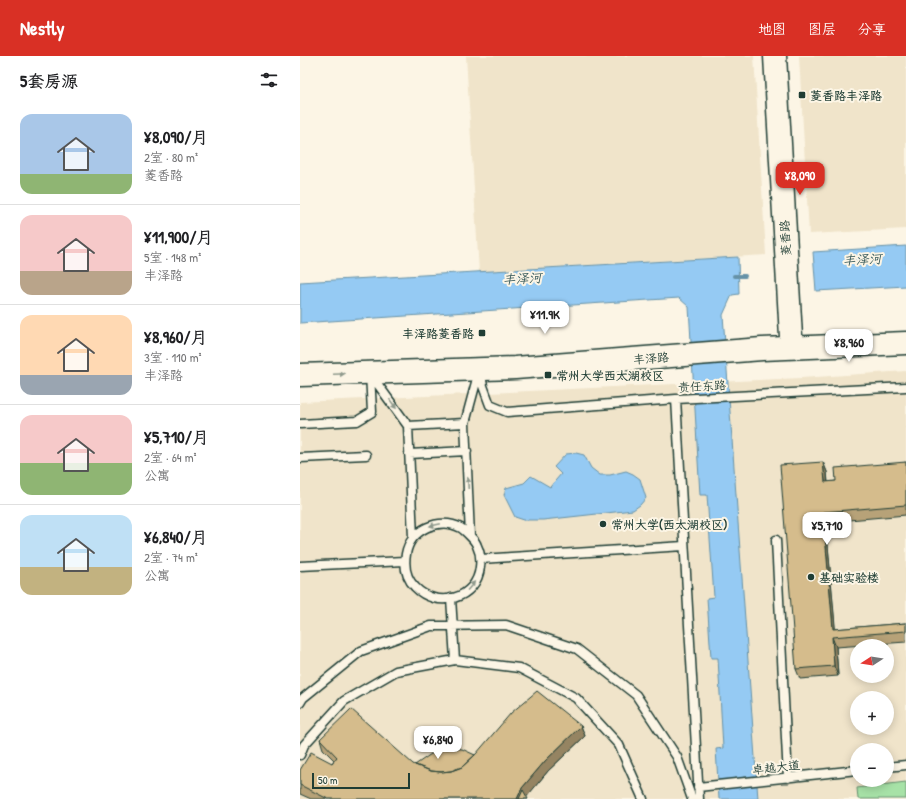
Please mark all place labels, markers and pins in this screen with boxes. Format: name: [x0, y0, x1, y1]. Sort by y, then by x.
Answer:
place label: 菱香路丰泽路: [810, 87, 882, 104]
marker: 菱香路丰泽路: [797, 90, 807, 100]
pin: ¥8,090: [767, 162, 833, 196]
pin: ¥11.9K: [512, 301, 578, 335]
place label: 丰泽路菱香路: [402, 325, 474, 342]
marker: 丰泽路菱香路: [477, 328, 487, 338]
pin: ¥8,960: [816, 329, 882, 363]
place label: 常州大学西太湖校区: [556, 367, 664, 384]
marker: 常州大学西太湖校区: [543, 370, 553, 380]
pin: ¥5,710: [794, 512, 860, 546]
place label: 常州大学(西太湖校区): [611, 516, 727, 533]
marker: 常州大学(西太湖校区): [598, 519, 608, 529]
place label: 基础实验楼: [819, 569, 879, 586]
marker: 基础实验楼: [806, 572, 816, 582]
pin: ¥6,840: [405, 726, 471, 760]

